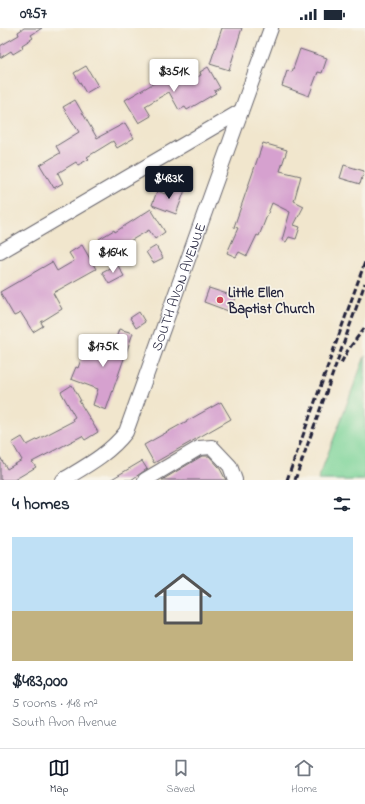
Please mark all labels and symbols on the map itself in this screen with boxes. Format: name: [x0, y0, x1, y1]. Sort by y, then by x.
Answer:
pin: $351K: [146, 59, 202, 93]
pin: $483K: [141, 166, 197, 200]
street label: SOUTH AVON AVENUE: [147, 220, 212, 354]
pin: $164K: [85, 240, 141, 274]
place label: Little Ellen Baptist Church: [227, 283, 315, 320]
marker: Little Ellen Baptist Church: [215, 295, 225, 305]
pin: $175K: [75, 334, 131, 368]

